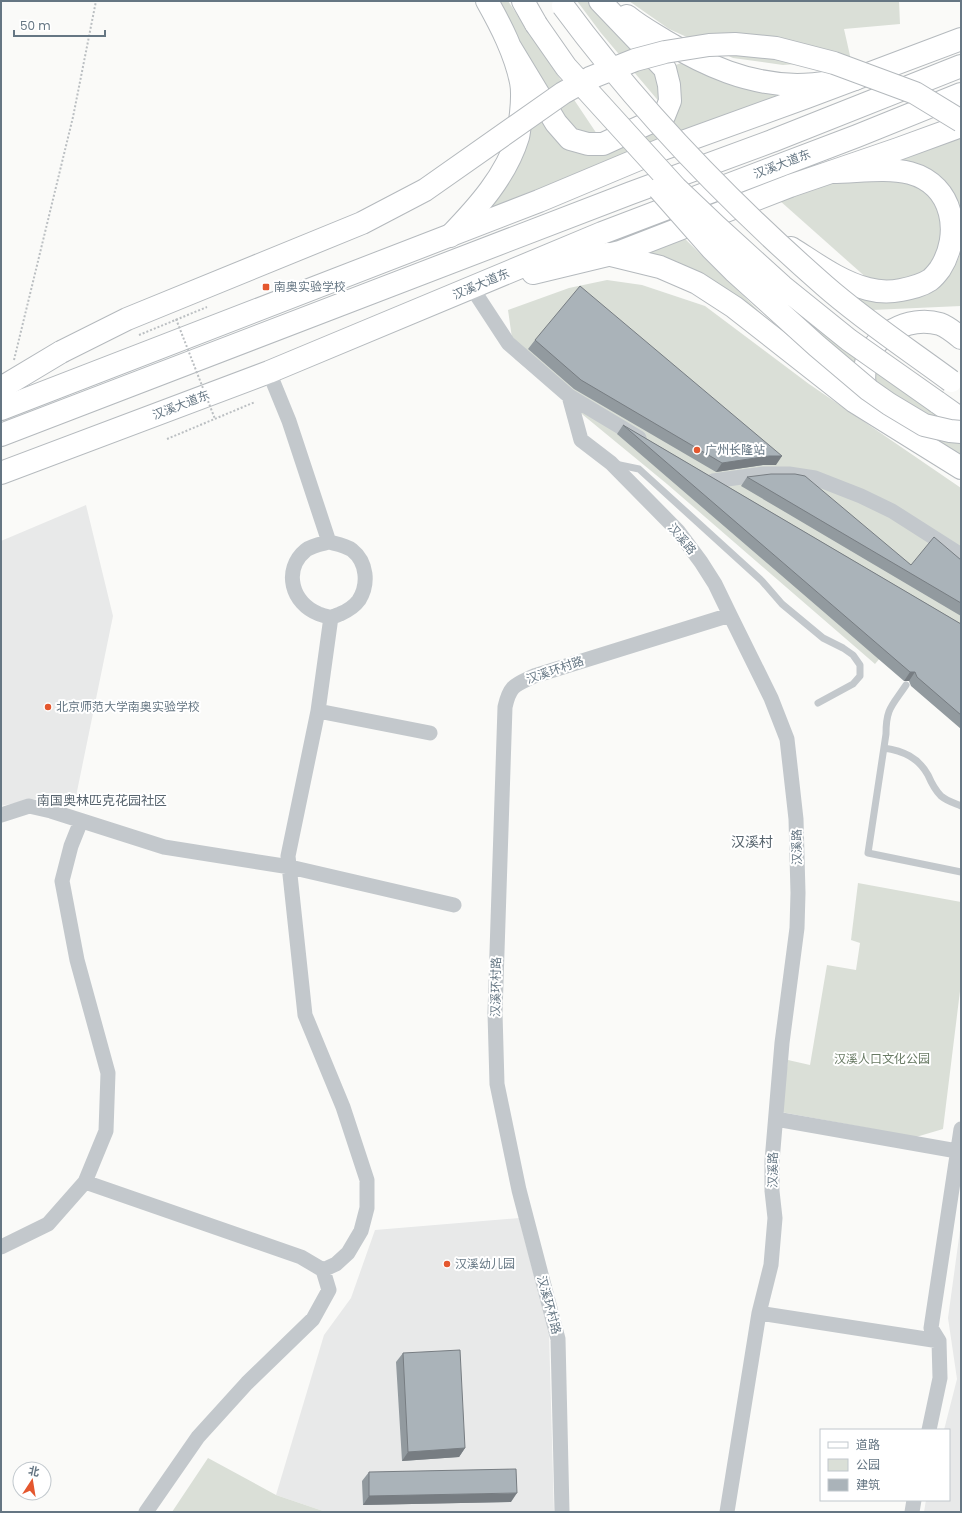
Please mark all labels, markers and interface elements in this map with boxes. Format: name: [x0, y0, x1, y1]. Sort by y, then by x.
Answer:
scale bar: [14, 12, 105, 38]
text: 50 m: [20, 17, 51, 34]
street label: 汉溪大道东: [751, 145, 813, 182]
street label: 汉溪大道东: [450, 264, 512, 303]
place label: 南奥实验学校: [274, 278, 346, 295]
marker: 南奥实验学校: [261, 282, 271, 292]
street label: 汉溪大道东: [150, 386, 212, 423]
place label: 广州长隆站: [705, 441, 765, 458]
marker: 广州长隆站: [692, 445, 702, 455]
street label: 汉溪路: [664, 519, 700, 558]
street label: 汉溪环村路: [524, 652, 586, 687]
place label: 北京师范大学南奥实验学校: [56, 698, 200, 715]
marker: 北京师范大学南奥实验学校: [43, 702, 53, 712]
district label: 南国奥林匹克花园社区: [37, 791, 167, 810]
street label: 汉溪路: [788, 829, 805, 865]
district label: 汉溪村: [731, 832, 773, 852]
street label: 汉溪环村路: [486, 957, 505, 1017]
park label: 汉溪人口文化公园: [834, 1050, 930, 1067]
street label: 汉溪路: [764, 1152, 781, 1188]
place label: 汉溪幼儿园: [455, 1255, 515, 1272]
marker: 汉溪幼儿园: [442, 1259, 452, 1269]
street label: 汉溪环村路: [534, 1274, 565, 1336]
legend: [820, 1429, 950, 1501]
text: 道路: [856, 1436, 880, 1453]
text: 公园: [856, 1456, 880, 1473]
north arrow: [12, 1461, 52, 1501]
text: 北: [27, 1462, 41, 1480]
text: 建筑: [856, 1476, 880, 1493]

